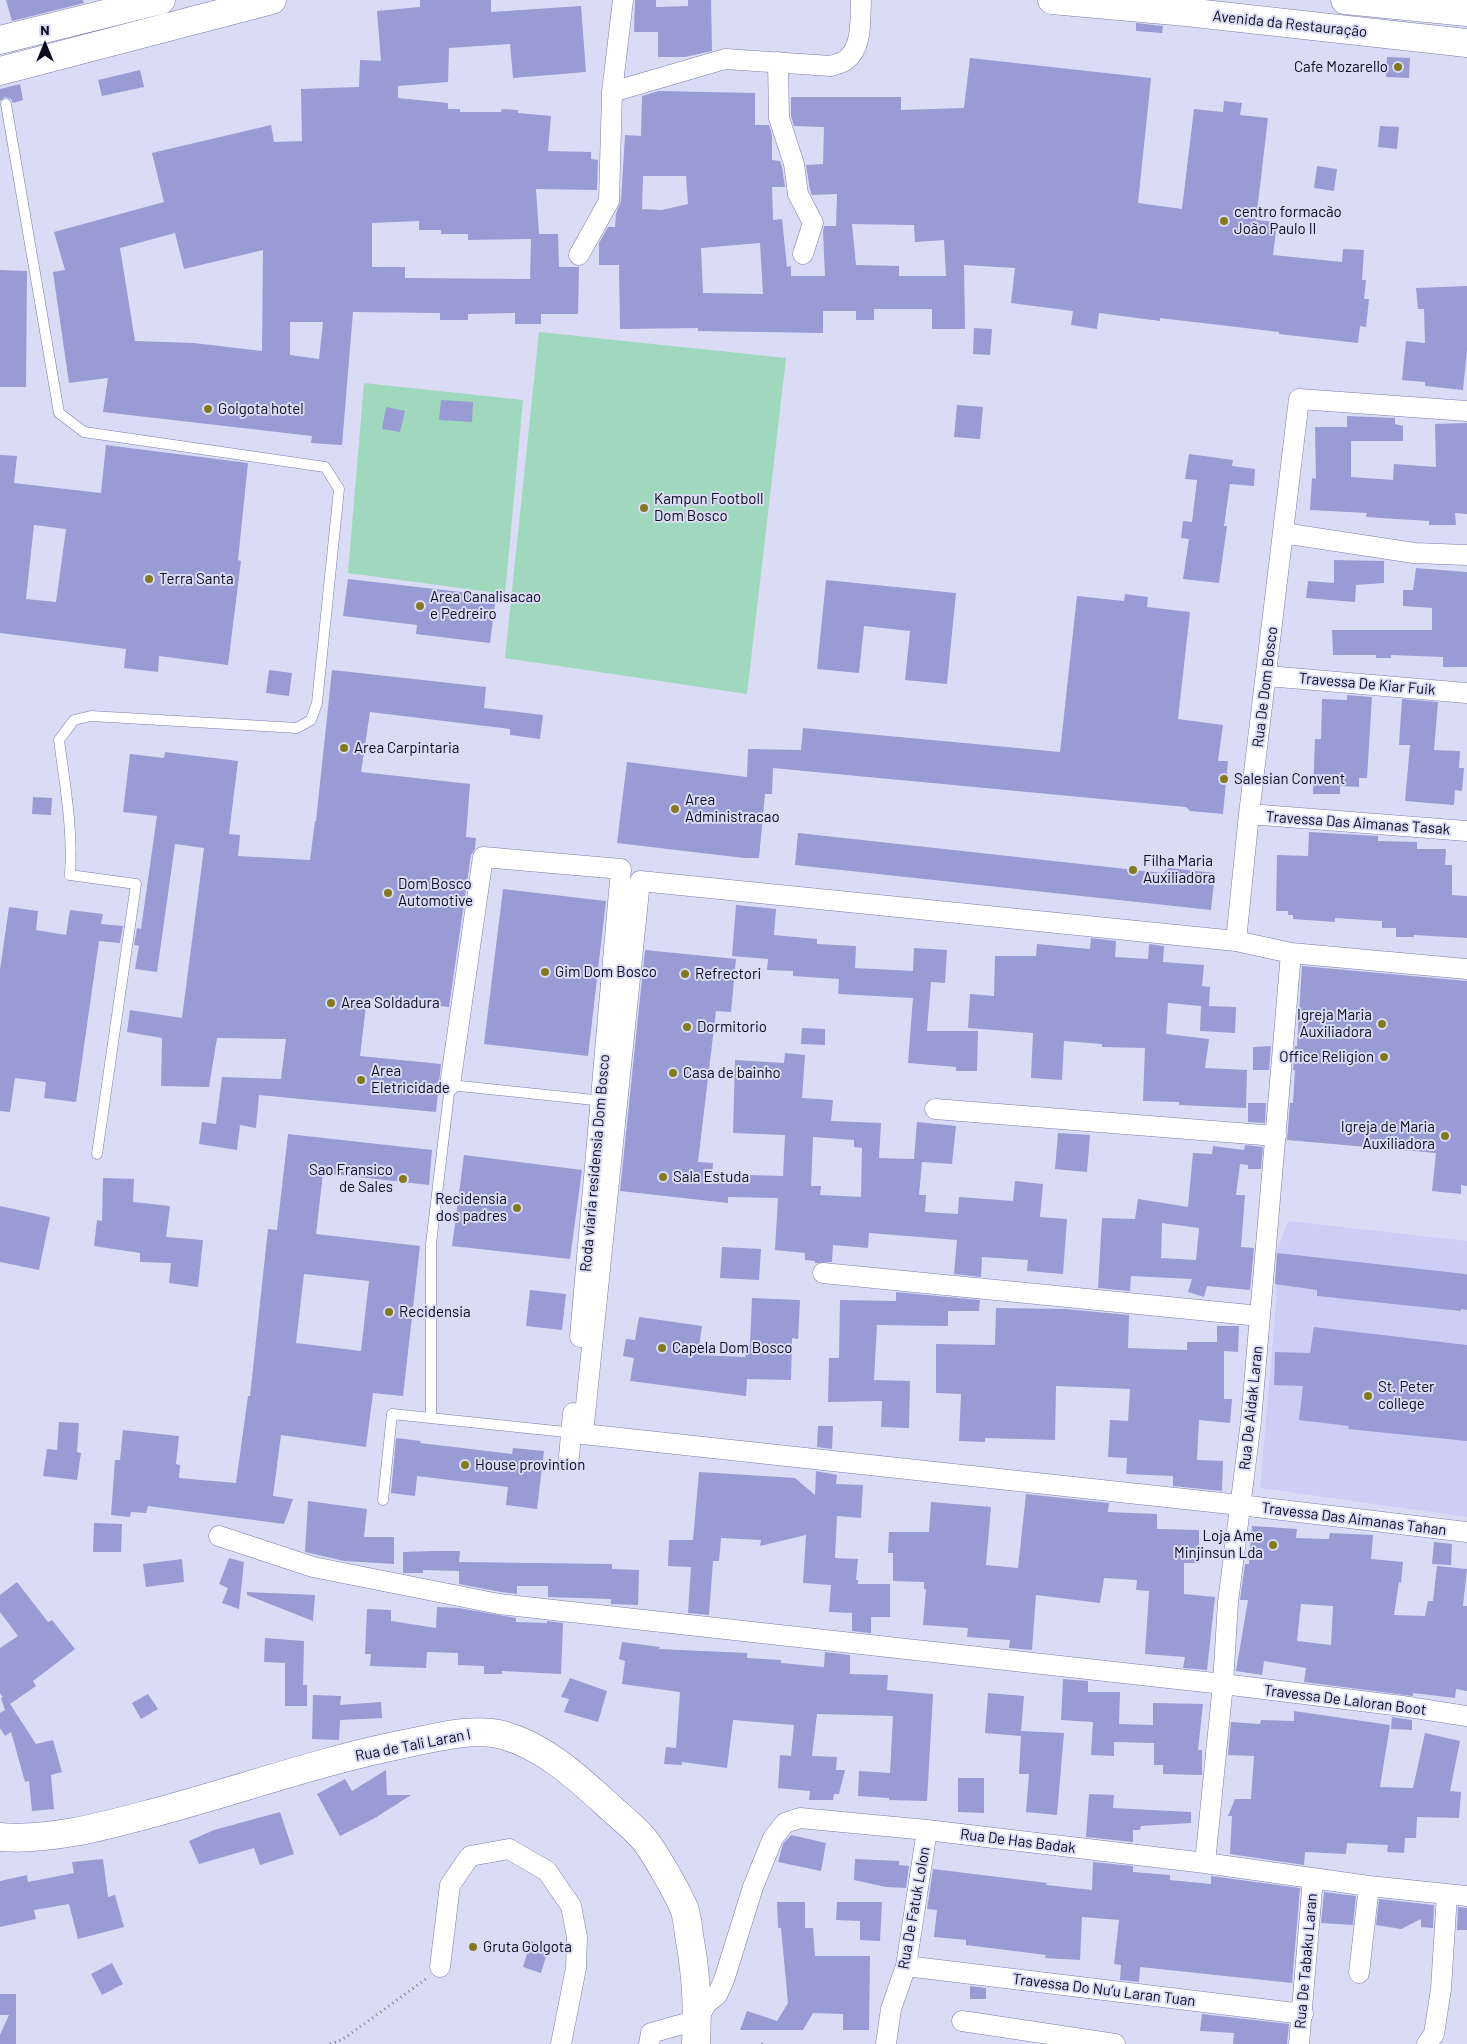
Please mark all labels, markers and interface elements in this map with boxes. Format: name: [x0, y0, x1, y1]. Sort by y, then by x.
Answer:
street label: Avenida da Restauração: [1212, 7, 1368, 41]
north arrow: [20, 20, 70, 70]
text: N: [40, 21, 50, 38]
place label: Cafe Mozarello: [1294, 58, 1388, 76]
marker: Cafe Mozarello: [1392, 61, 1404, 73]
place label: centro formacão João Paulo II: [1234, 203, 1342, 238]
marker: centro formacão João Paulo II: [1218, 215, 1230, 227]
place label: Golgota hotel: [218, 400, 304, 418]
marker: Golgota hotel: [202, 403, 214, 415]
place label: Kampun Footboll Dom Bosco: [654, 490, 763, 525]
marker: Kampun Footboll Dom Bosco: [638, 502, 650, 514]
place label: Terra Santa: [159, 570, 234, 588]
marker: Terra Santa: [143, 573, 155, 585]
place label: Area Canalisacao e Pedreiro: [430, 588, 541, 623]
marker: Area Canalisacao e Pedreiro: [414, 600, 426, 612]
street label: Rua De Dom Bosco: [1249, 625, 1281, 749]
street label: Travessa De Kiar Fuik: [1298, 669, 1436, 699]
place label: Area Carpintaria: [354, 739, 459, 757]
marker: Area Carpintaria: [338, 742, 350, 754]
place label: Salesian Convent: [1234, 770, 1345, 788]
marker: Salesian Convent: [1218, 773, 1230, 785]
place label: Area Administracao: [685, 791, 780, 826]
marker: Area Administracao: [669, 803, 681, 815]
street label: Travessa Das Aimanas Tasak: [1265, 808, 1451, 838]
place label: Filha Maria Auxiliadora: [1143, 852, 1216, 887]
marker: Filha Maria Auxiliadora: [1127, 864, 1139, 876]
place label: Dom Bosco Automotive: [398, 875, 473, 910]
marker: Dom Bosco Automotive: [382, 887, 394, 899]
place label: Gim Dom Bosco: [555, 963, 657, 981]
place label: Refrectori: [695, 965, 761, 983]
marker: Gim Dom Bosco: [539, 966, 551, 978]
marker: Refrectori: [679, 968, 691, 980]
place label: Area Soldadura: [341, 994, 440, 1012]
marker: Area Soldadura: [325, 997, 337, 1009]
place label: Igreja Maria Auxiliadora: [1297, 1006, 1372, 1041]
place label: Dormitorio: [697, 1018, 767, 1036]
marker: Igreja Maria Auxiliadora: [1376, 1018, 1388, 1030]
marker: Dormitorio: [681, 1021, 693, 1033]
place label: Office Religion: [1279, 1048, 1374, 1066]
marker: Office Religion: [1378, 1051, 1390, 1063]
street label: Roda viaria residensia Dom Bosco: [577, 1053, 613, 1273]
place label: Area Eletricidade: [371, 1062, 450, 1097]
place label: Casa de bainho: [683, 1064, 781, 1082]
marker: Casa de bainho: [667, 1067, 679, 1079]
marker: Area Eletricidade: [355, 1074, 367, 1086]
place label: Igreja de Maria Auxiliadora: [1341, 1118, 1435, 1153]
marker: Igreja de Maria Auxiliadora: [1439, 1130, 1451, 1142]
place label: Sao Fransico de Sales: [309, 1161, 393, 1196]
place label: Sala Estuda: [673, 1168, 749, 1186]
marker: Sala Estuda: [657, 1171, 669, 1183]
marker: Sao Fransico de Sales: [397, 1173, 409, 1185]
place label: Recidensia dos padres: [435, 1190, 507, 1225]
marker: Recidensia dos padres: [511, 1202, 523, 1214]
place label: Recidensia: [399, 1303, 471, 1321]
marker: Recidensia: [383, 1306, 395, 1318]
place label: Capela Dom Bosco: [672, 1339, 793, 1357]
marker: Capela Dom Bosco: [656, 1342, 668, 1354]
street label: Rua De Aidak Laran: [1236, 1345, 1266, 1471]
place label: St. Peter college: [1378, 1378, 1435, 1413]
marker: St. Peter college: [1362, 1390, 1374, 1402]
place label: House provintion: [475, 1456, 585, 1474]
marker: House provintion: [459, 1459, 471, 1471]
street label: Travessa Das Aimanas Tahan: [1261, 1499, 1447, 1539]
place label: Loja Ame Minjinsun Lda: [1174, 1527, 1263, 1562]
marker: Loja Ame Minjinsun Lda: [1267, 1539, 1279, 1551]
street label: Travessa De Laloran Boot: [1263, 1681, 1427, 1719]
street label: Rua de Tali Laran I: [354, 1725, 472, 1765]
street label: Rua De Has Badak: [959, 1825, 1077, 1857]
street label: Rua De Fatuk Lolon: [894, 1845, 934, 1971]
street label: Rua De Tabaku Laran: [1291, 1893, 1321, 2029]
place label: Gruta Golgota: [483, 1938, 572, 1956]
marker: Gruta Golgota: [467, 1941, 479, 1953]
street label: Travessa Do Nu’u Laran Tuan: [1012, 1970, 1196, 2010]

